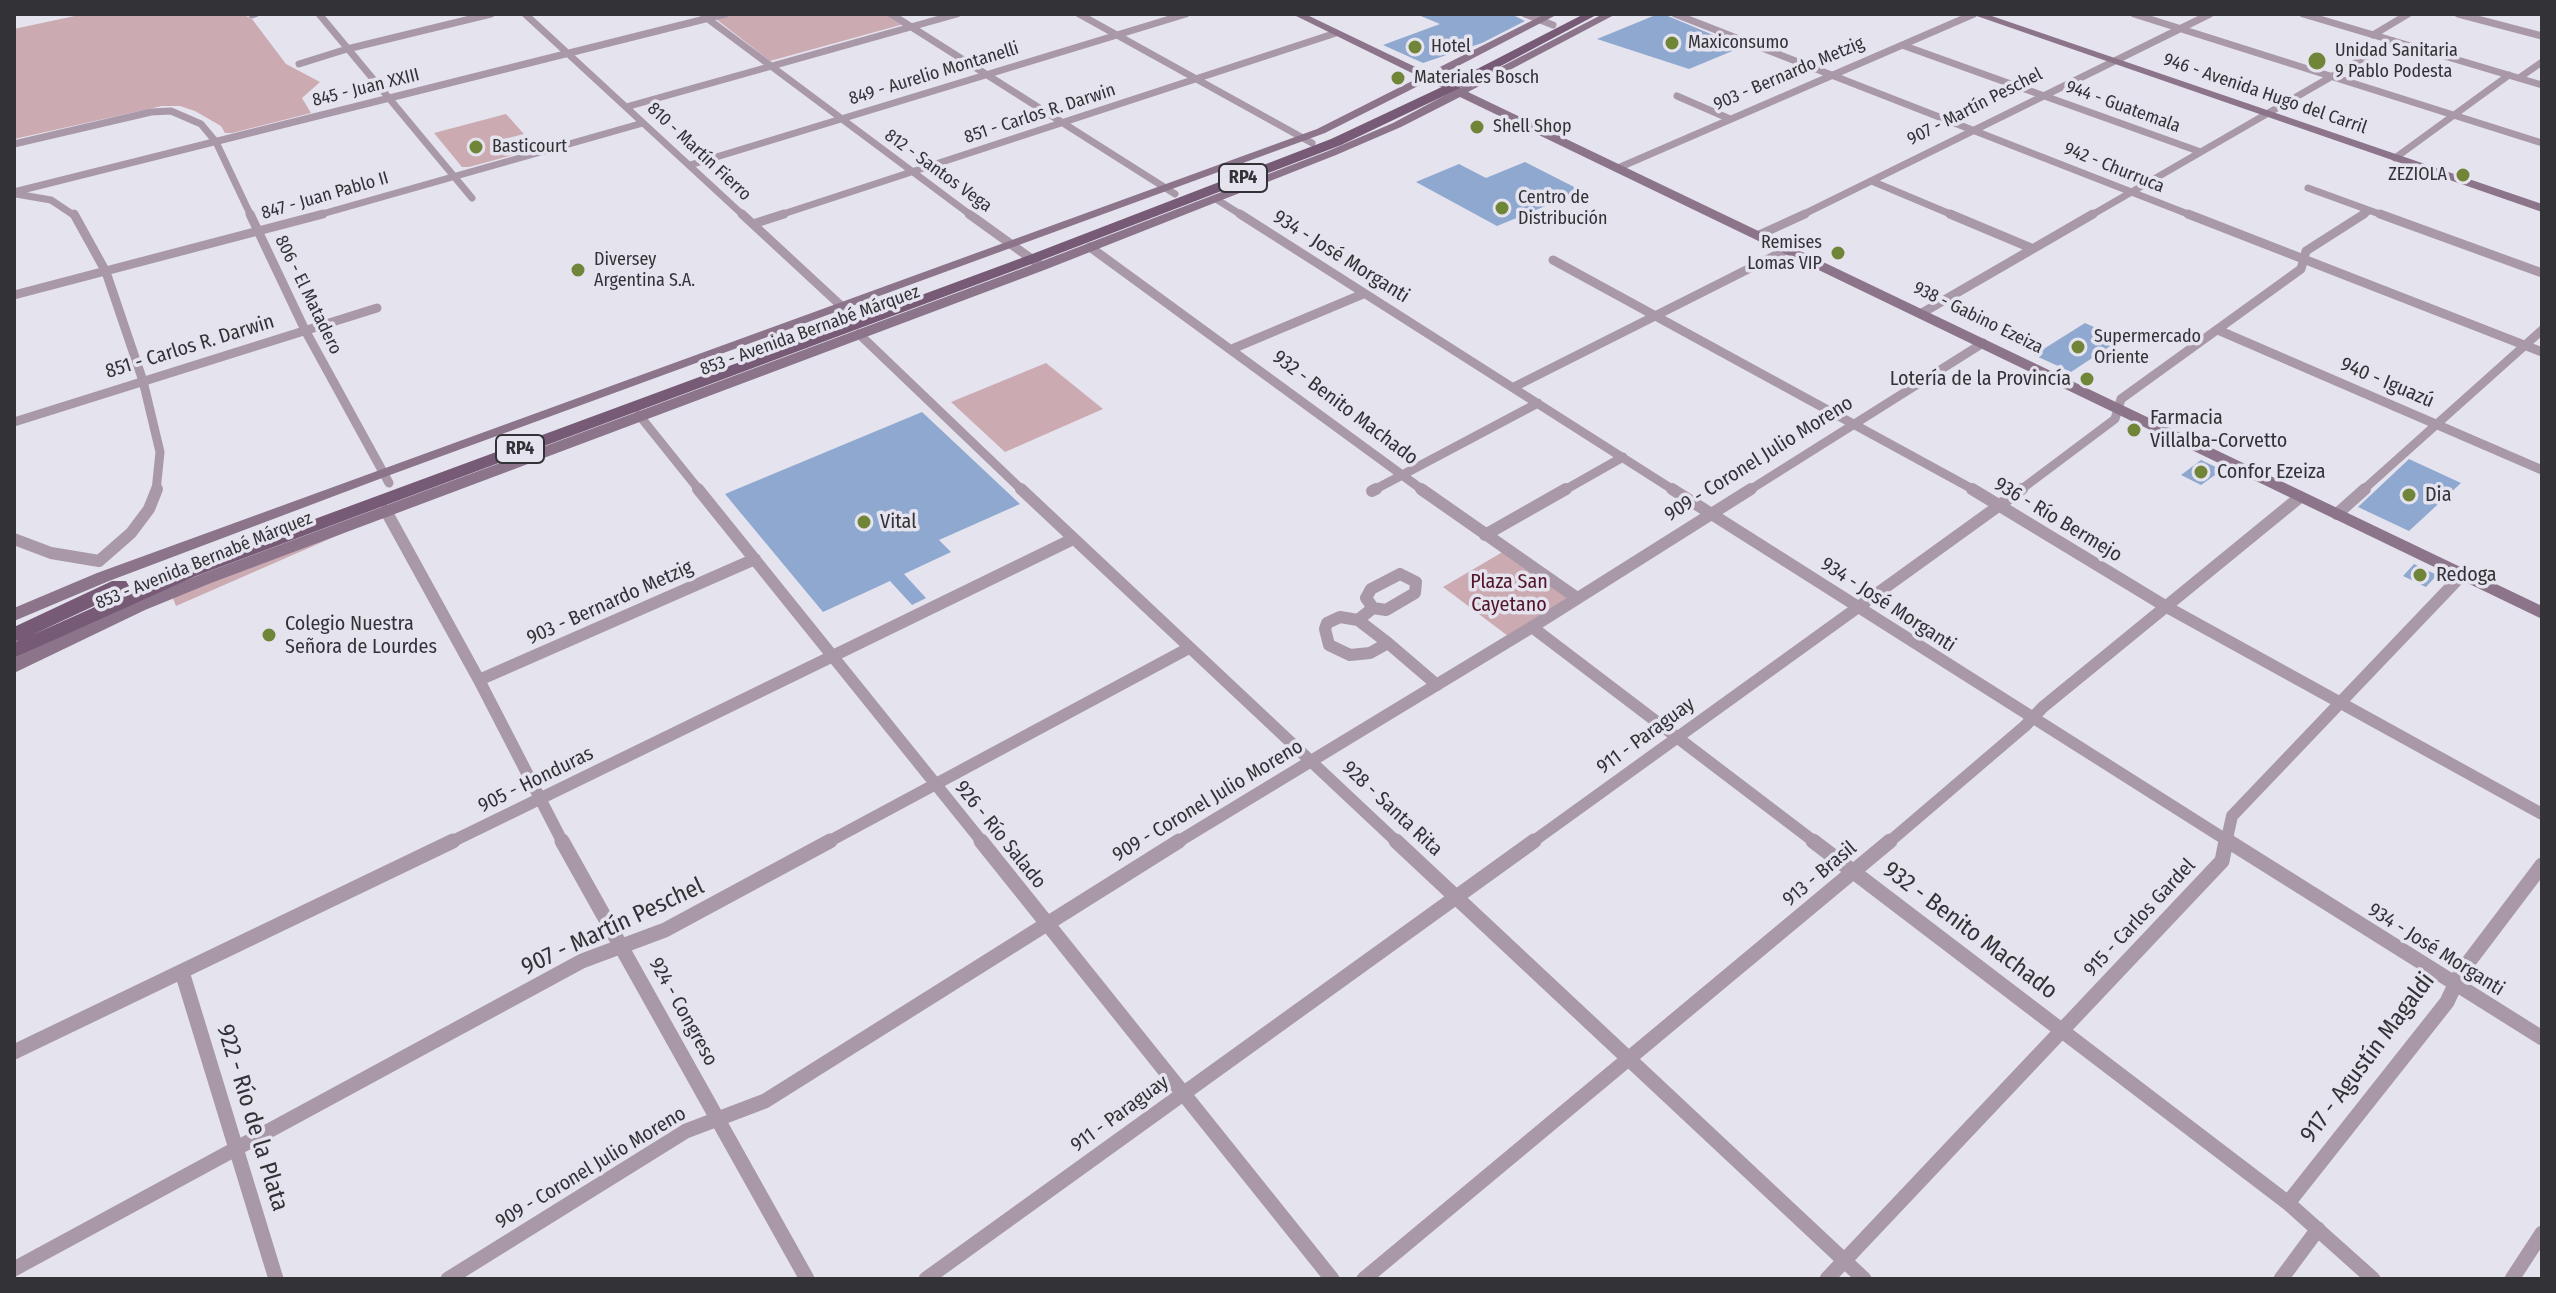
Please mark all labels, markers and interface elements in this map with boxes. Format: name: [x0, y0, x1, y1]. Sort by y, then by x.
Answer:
place label: Maxiconsumo: [1688, 32, 1789, 54]
street label: 903 - Bernardo Metzig: [1711, 33, 1867, 115]
marker: Maxiconsumo: [1663, 34, 1681, 52]
place label: Hotel: [1431, 36, 1471, 58]
street label: 849 - Aurelio Montanelli: [846, 38, 1022, 110]
marker: Hotel: [1406, 38, 1424, 56]
place label: Unidad Sanitaria 9 Pablo Podesta: [2335, 40, 2458, 82]
street label: 946 - Avenida Hugo del Carril: [2160, 49, 2370, 139]
marker: Unidad Sanitaria 9 Pablo Podesta: [2306, 50, 2328, 72]
street label: 845 - Juan XXIII: [310, 64, 422, 112]
street label: 907 - Martín Peschel: [1904, 64, 2046, 150]
place label: Materiales Bosch: [1414, 67, 1539, 89]
marker: Materiales Bosch: [1389, 69, 1407, 87]
street label: 944 - Guatemala: [2063, 76, 2183, 138]
street label: 851 - Carlos R. Darwin: [962, 79, 1118, 149]
street label: 810 - Martín Fierro: [643, 98, 755, 206]
place label: Shell Shop: [1493, 116, 1571, 138]
marker: Shell Shop: [1468, 118, 1486, 136]
street label: 812 - Santos Vega: [880, 125, 996, 217]
place label: Basticourt: [492, 136, 567, 158]
marker: Basticourt: [467, 138, 485, 156]
street label: 942 - Churruca: [2061, 138, 2167, 198]
road number: RP4: [1219, 164, 1267, 192]
place label: ZEZIOLA: [2388, 164, 2447, 186]
marker: ZEZIOLA: [2454, 166, 2472, 184]
street label: 847 - Juan Pablo II: [259, 168, 391, 224]
place label: Centro de Distribución: [1518, 187, 1608, 230]
marker: Centro de Distribución: [1493, 199, 1511, 217]
street label: 934 - José Morganti: [1268, 205, 1414, 309]
street label: 806 - El Matadero: [270, 232, 346, 358]
place label: Remises Lomas VIP: [1747, 232, 1822, 274]
marker: Remises Lomas VIP: [1829, 244, 1847, 262]
place label: Diversey Argentina S.A.: [594, 249, 695, 292]
marker: Diversey Argentina S.A.: [569, 261, 587, 279]
street label: 938 - Gabino Ezeiza: [1910, 277, 2046, 359]
street label: 853 - Avenida Bernabé Márquez: [697, 281, 923, 381]
street label: 851 - Carlos R. Darwin: [103, 310, 277, 384]
place label: Supermercado Oriente: [2094, 326, 2201, 368]
marker: Supermercado Oriente: [2069, 338, 2087, 356]
street label: 932 - Benito Machado: [1268, 346, 1422, 470]
street label: 940 - Iguazú: [2337, 353, 2437, 413]
place label: Lotería de la Provincía: [1890, 367, 2071, 391]
marker: Lotería de la Provincía: [2078, 370, 2096, 388]
street label: 909 - Coronel Julio Moreno: [1660, 391, 1858, 527]
place label: Farmacia Villalba-Corvetto: [2150, 406, 2287, 453]
marker: Farmacia Villalba-Corvetto: [2125, 421, 2143, 439]
road number: RP4: [496, 435, 544, 463]
place label: Confor Ezeiza: [2217, 460, 2325, 484]
marker: Confor Ezeiza: [2192, 463, 2210, 481]
street label: 936 - Río Bermejo: [1990, 472, 2126, 568]
place label: Dia: [2425, 483, 2451, 507]
marker: Dia: [2400, 486, 2418, 504]
street label: 853 - Avenida Bernabé Márquez: [93, 508, 315, 614]
place label: Vital: [880, 510, 916, 534]
marker: Vital: [855, 513, 873, 531]
street label: 934 - José Morganti: [1816, 552, 1960, 658]
street label: 903 - Bernardo Metzig: [523, 556, 697, 650]
place label: Redoga: [2436, 563, 2497, 587]
marker: Redoga: [2411, 566, 2429, 584]
park label: Plaza San Cayetano: [1470, 570, 1548, 617]
place label: Colegio Nuestra Señora de Lourdes: [285, 612, 437, 659]
marker: Colegio Nuestra Señora de Lourdes: [260, 626, 278, 644]
street label: 911 - Paraguay: [1593, 693, 1699, 779]
street label: 909 - Coronel Julio Moreno: [1109, 735, 1307, 867]
street label: 905 - Honduras: [475, 742, 597, 818]
street label: 928 - Santa Rita: [1337, 756, 1447, 862]
street label: 926 - Río Salado: [949, 776, 1051, 894]
street label: 913 - Brasil: [1778, 836, 1862, 912]
street label: 915 - Carlos Gardel: [2079, 854, 2201, 982]
street label: 932 - Benito Machado: [1877, 856, 2063, 1006]
street label: 907 - Martín Peschel: [517, 872, 709, 982]
street label: 934 - José Morganti: [2363, 898, 2509, 1002]
street label: 924 - Congreso: [643, 954, 723, 1070]
street label: 917 - Agustín Magaldi: [2295, 967, 2441, 1149]
street label: 922 - Río de la Plata: [210, 1021, 294, 1215]
street label: 911 - Paraguay: [1067, 1071, 1173, 1157]
street label: 909 - Coronel Julio Moreno: [492, 1102, 690, 1234]

